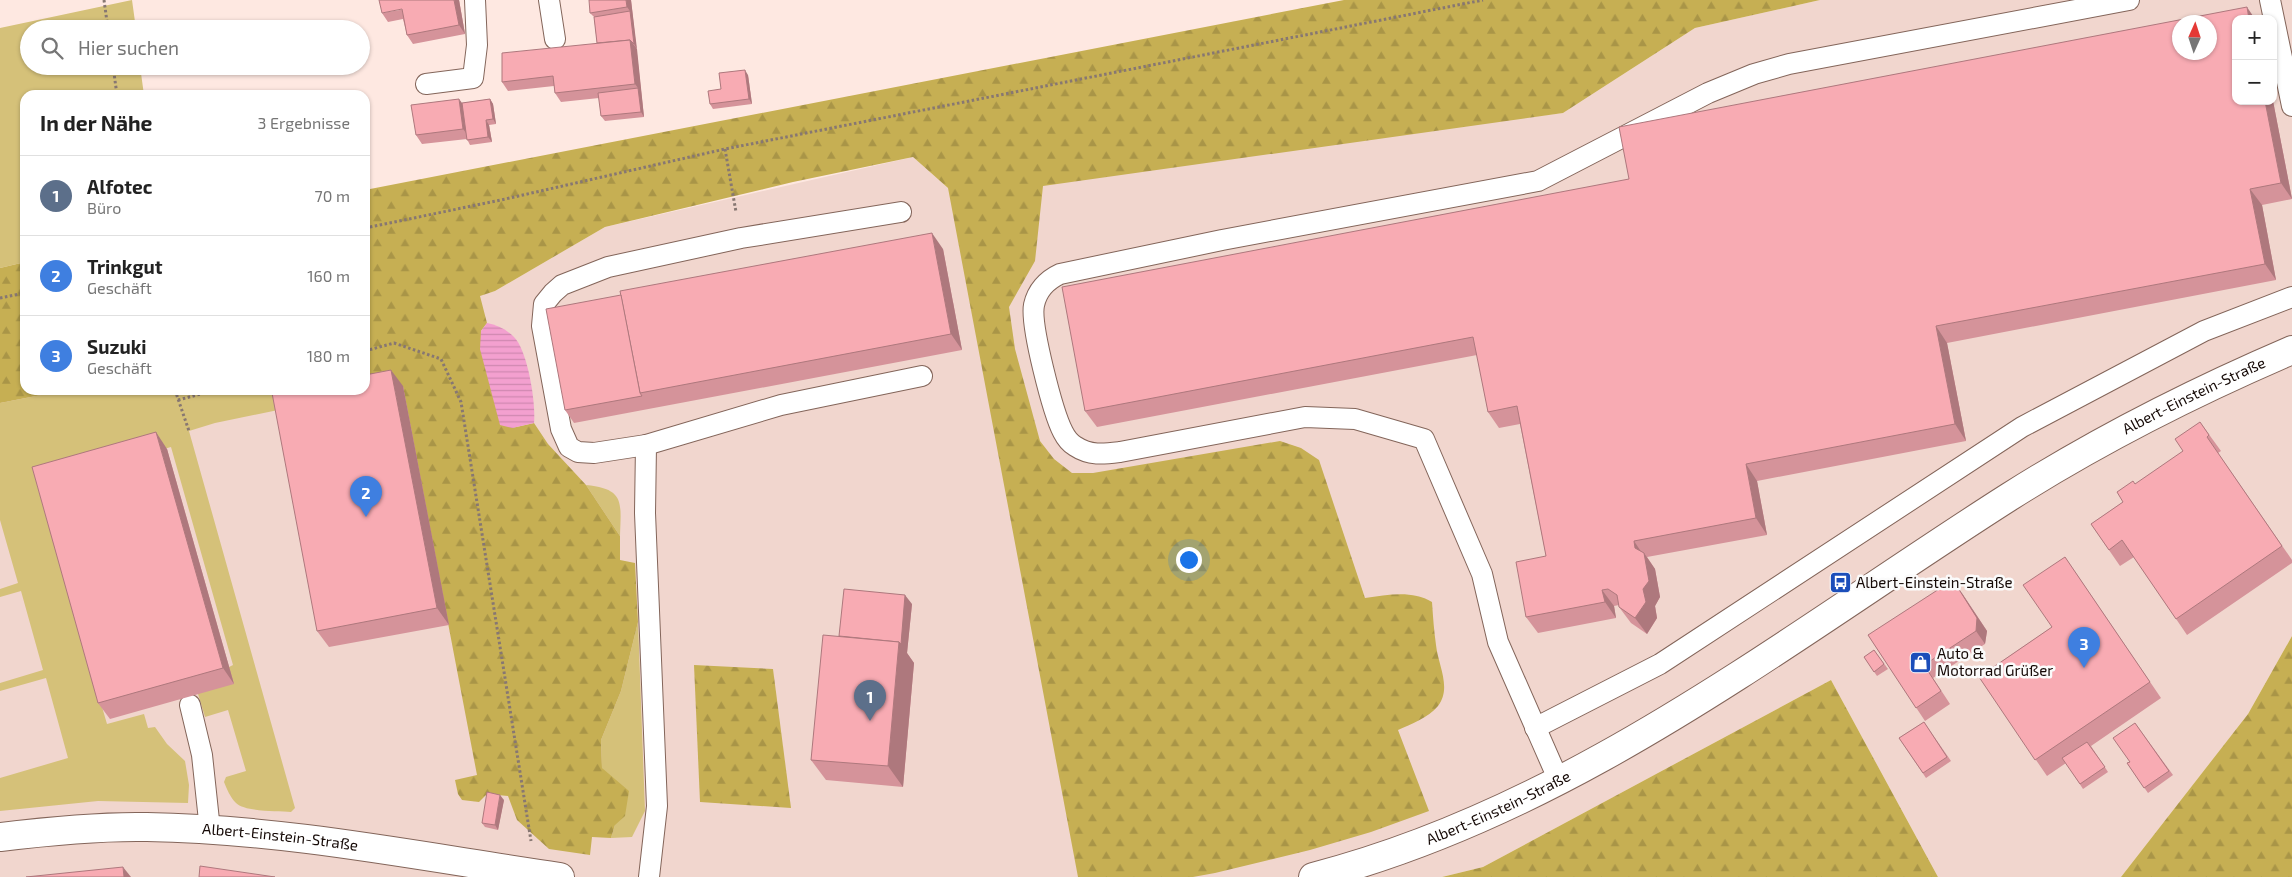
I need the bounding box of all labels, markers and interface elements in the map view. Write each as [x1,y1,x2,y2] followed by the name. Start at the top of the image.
[2172,15,2217,60] north arrow
[2232,15,2277,105] map controls
[2232,15,2277,60] button: +
[20,20,370,75] search box
[38,34,66,62] icon: search
[78,36,179,59] text: Hier suchen
[2232,60,2277,105] button: −
[40,110,152,135] text: In der Nähe
[258,113,350,132] text: 3 Ergebnisse
[87,175,152,198] text: Alfotec
[53,186,59,205] text: 1
[315,186,350,205] text: 70 m
[87,198,121,217] text: Büro
[87,255,163,278] text: Trinkgut
[51,266,61,285] text: 2
[307,266,350,285] text: 160 m
[87,278,152,297] text: Geschäft
[87,335,147,358] text: Suzuki
[51,346,61,365] text: 3
[307,346,350,365] text: 180 m
[2119,353,2268,437] street label: Albert-Einstein-Straße
[87,358,152,377] text: Geschäft
[350,476,382,517] pin: 2
[1176,547,1202,573] your location
[1828,571,1852,595] bus stop icon: Albert-Einstein-Straße
[1856,573,2013,591] place label: Albert-Einstein-Straße
[2068,627,2100,668] pin: 3
[1937,644,2053,679] place label: Auto & Motorrad Grüßer
[1909,651,1933,675] shop icon: Auto & Motorrad Grüßer
[854,680,886,721] pin: 1
[1423,766,1573,848] street label: Albert-Einstein-Straße
[202,819,359,854] street label: Albert-Einstein-Straße

